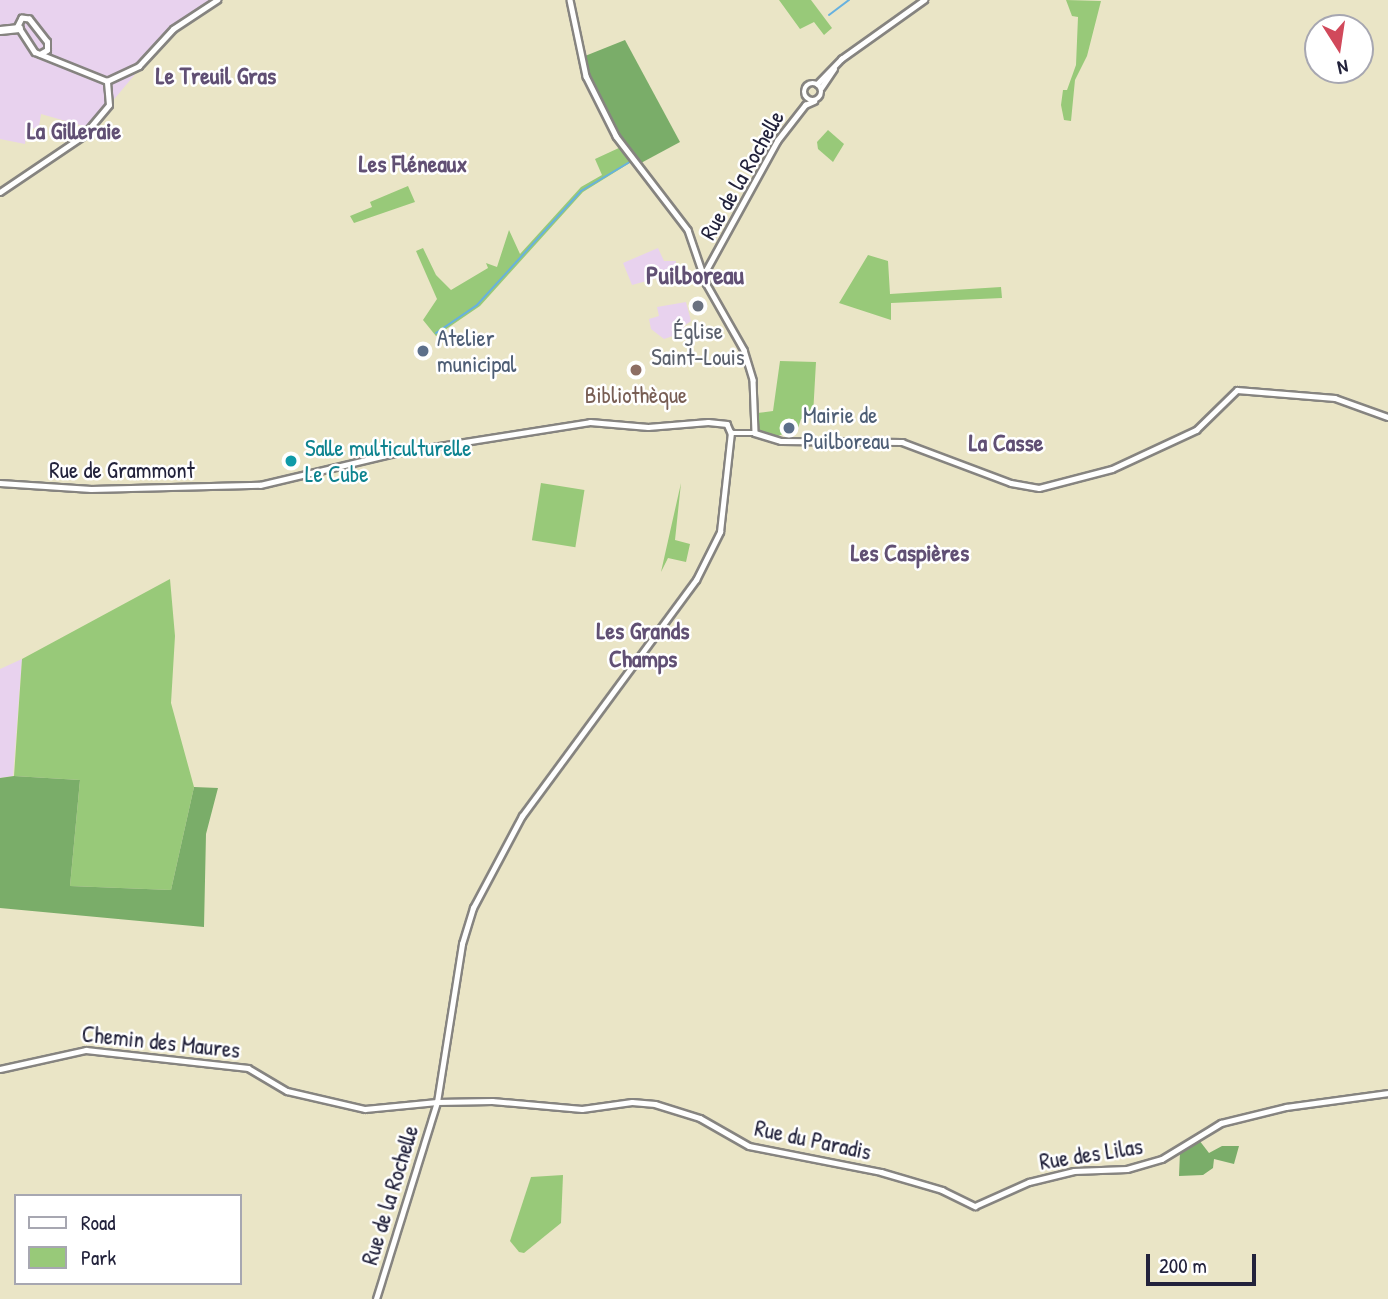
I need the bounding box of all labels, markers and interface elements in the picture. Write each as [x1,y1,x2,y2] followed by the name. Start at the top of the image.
[1304,14,1374,84] north arrow
[1335,54,1351,81] text: N
[156,62,276,90] district label: Le Treuil Gras
[694,106,790,244] street label: Rue de la Rochelle
[27,117,121,145] district label: La Gilleraie
[359,150,467,178] district label: Les Fléneaux
[646,259,744,291] district label: Puilboreau
[690,298,706,314] marker: Église Saint-Louis
[651,317,745,371] place label: Église Saint-Louis
[437,324,516,378] place label: Atelier municipal
[415,343,431,359] marker: Atelier municipal
[628,362,644,378] marker: Bibliothèque
[585,381,687,409] place label: Bibliothèque
[803,401,890,455] place label: Mairie de Puilboreau
[781,420,797,436] marker: Mairie de Puilboreau
[969,429,1043,457] district label: La Casse
[305,434,471,488] place label: Salle multiculturelle Le Cube
[283,453,299,469] marker: Salle multiculturelle Le Cube
[49,456,195,484] street label: Rue de Grammont
[851,539,969,567] district label: Les Caspières
[597,617,689,673] district label: Les Grands Champs
[81,1020,241,1064] street label: Chemin des Maures
[752,1114,874,1166] street label: Rue du Paradis
[356,1122,424,1268] street label: Rue de la Rochelle
[1037,1132,1145,1176] street label: Rue des Lilas
[14,1194,242,1285] legend
[81,1208,115,1237] text: Road
[1150,1240,1260,1284] scale bar
[81,1243,116,1272] text: Park
[1159,1251,1207,1280] text: 200 m

